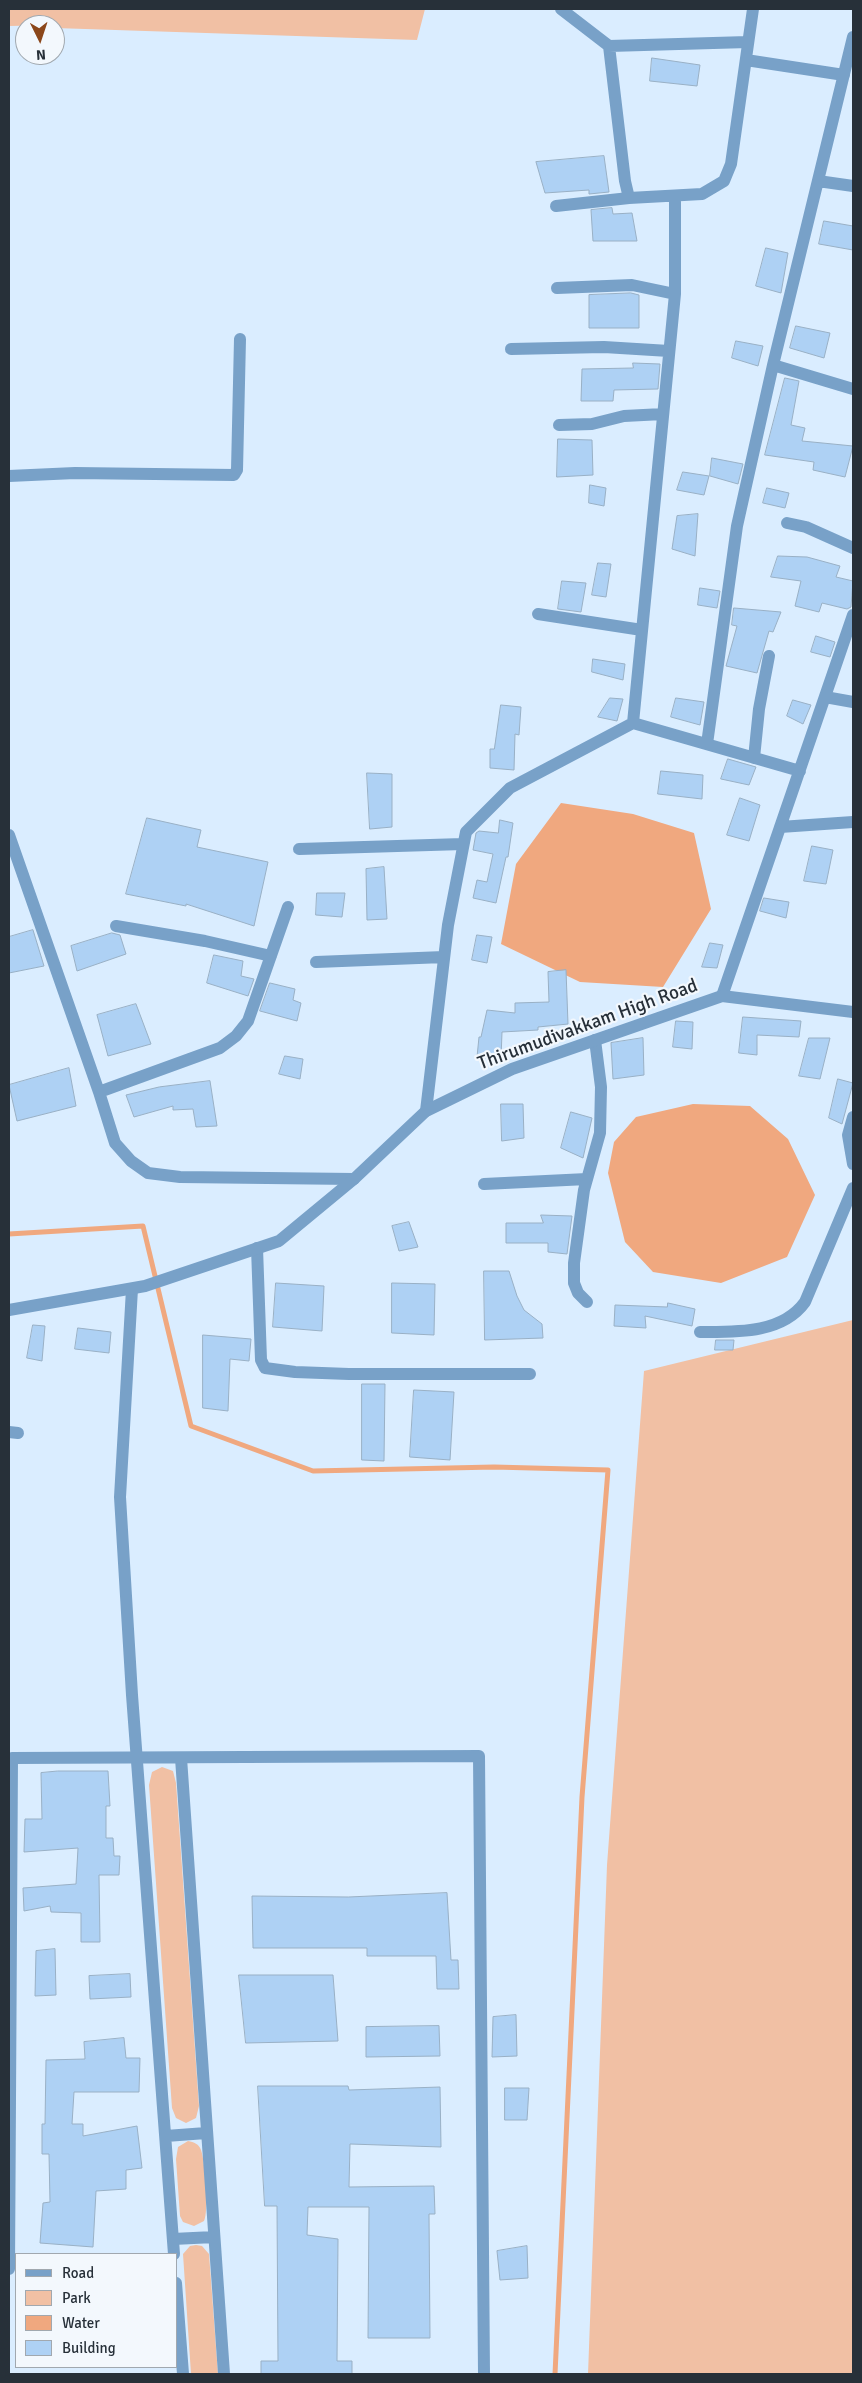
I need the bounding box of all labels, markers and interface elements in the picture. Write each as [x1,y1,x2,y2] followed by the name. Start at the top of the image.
[15,15,65,65] north arrow
[36,46,46,63] text: N
[475,975,701,1075] street label: Thirumudivakkam High Road
[15,2253,178,2368] legend
[62,2264,94,2282] text: Road
[62,2289,91,2307] text: Park
[62,2314,100,2332] text: Water
[62,2339,116,2357] text: Building

